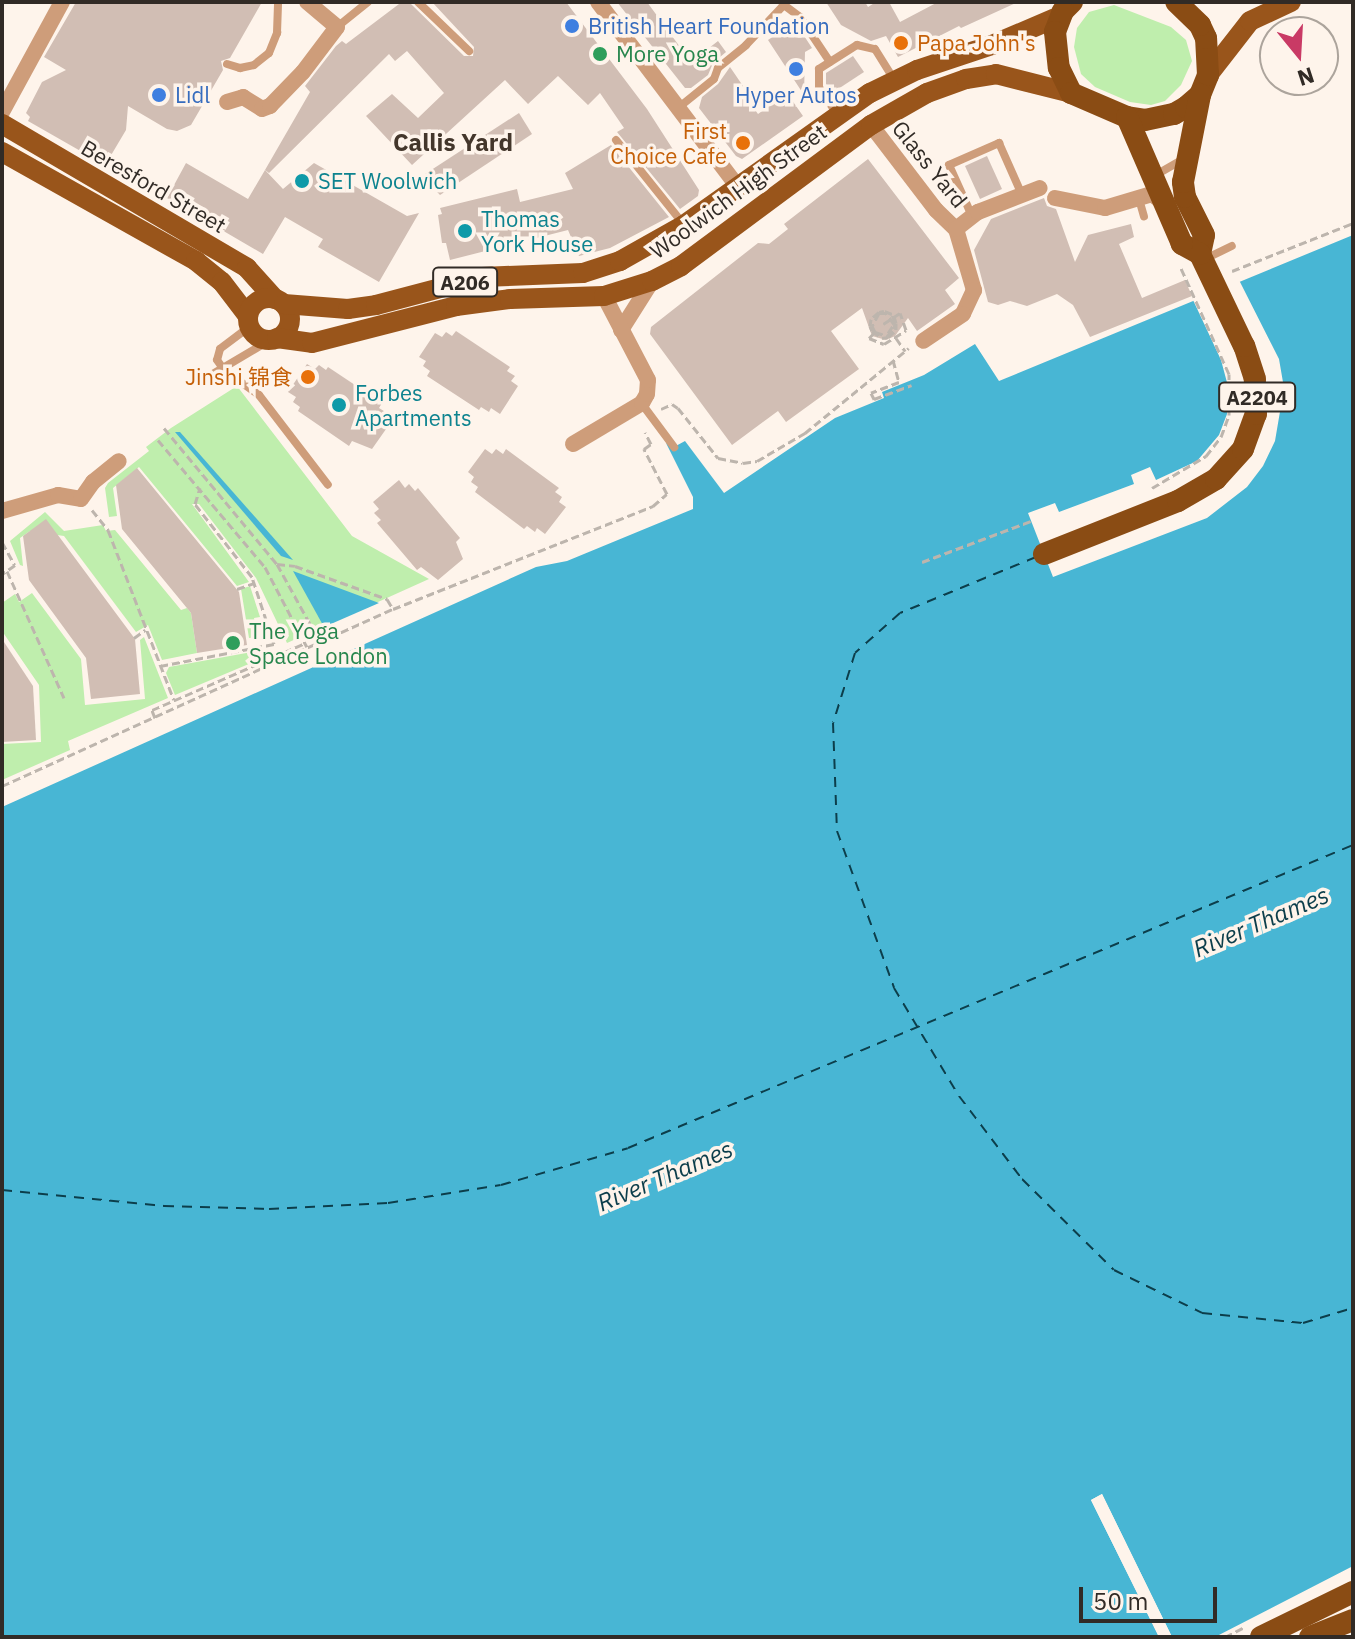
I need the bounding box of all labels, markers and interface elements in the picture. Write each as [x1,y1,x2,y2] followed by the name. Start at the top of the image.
[588,13,830,39] place label: British Heart Foundation
[1259,16,1339,96] north arrow
[563,17,581,35] marker: British Heart Foundation
[917,30,1036,56] place label: Papa John's
[892,34,910,52] marker: Papa John's
[616,41,719,67] place label: More Yoga
[591,45,609,63] marker: More Yoga
[787,60,805,78] marker: Hyper Autos
[1294,61,1318,94] text: N
[175,82,210,108] place label: Lidl
[735,82,857,108] place label: Hyper Autos
[150,86,168,104] marker: Lidl
[887,115,973,213] street label: Glass Yard
[610,117,727,168] place label: First Choice Cafe
[645,118,831,264] street label: Woolwich High Street
[393,129,513,157] district label: Callis Yard
[77,134,231,238] street label: Beresford Street
[734,134,752,152] marker: First Choice Cafe
[318,168,457,194] place label: SET Woolwich
[293,172,311,190] marker: SET Woolwich
[481,205,593,256] place label: Thomas York House
[456,222,474,240] marker: Thomas York House
[431,266,499,298] road number: A206
[185,364,292,390] place label: Jinshi 锦食
[299,368,317,386] marker: Jinshi 锦食
[355,379,472,430] place label: Forbes Apartments
[1217,381,1297,413] road number: A2204
[330,396,348,414] marker: Forbes Apartments
[249,617,388,668] place label: The Yoga Space London
[224,634,242,652] marker: The Yoga Space London
[1189,881,1333,963] water label: River Thames
[593,1135,737,1217] water label: River Thames
[1083,1571,1221,1621] scale bar
[1093,1585,1148,1617] text: 50 m

